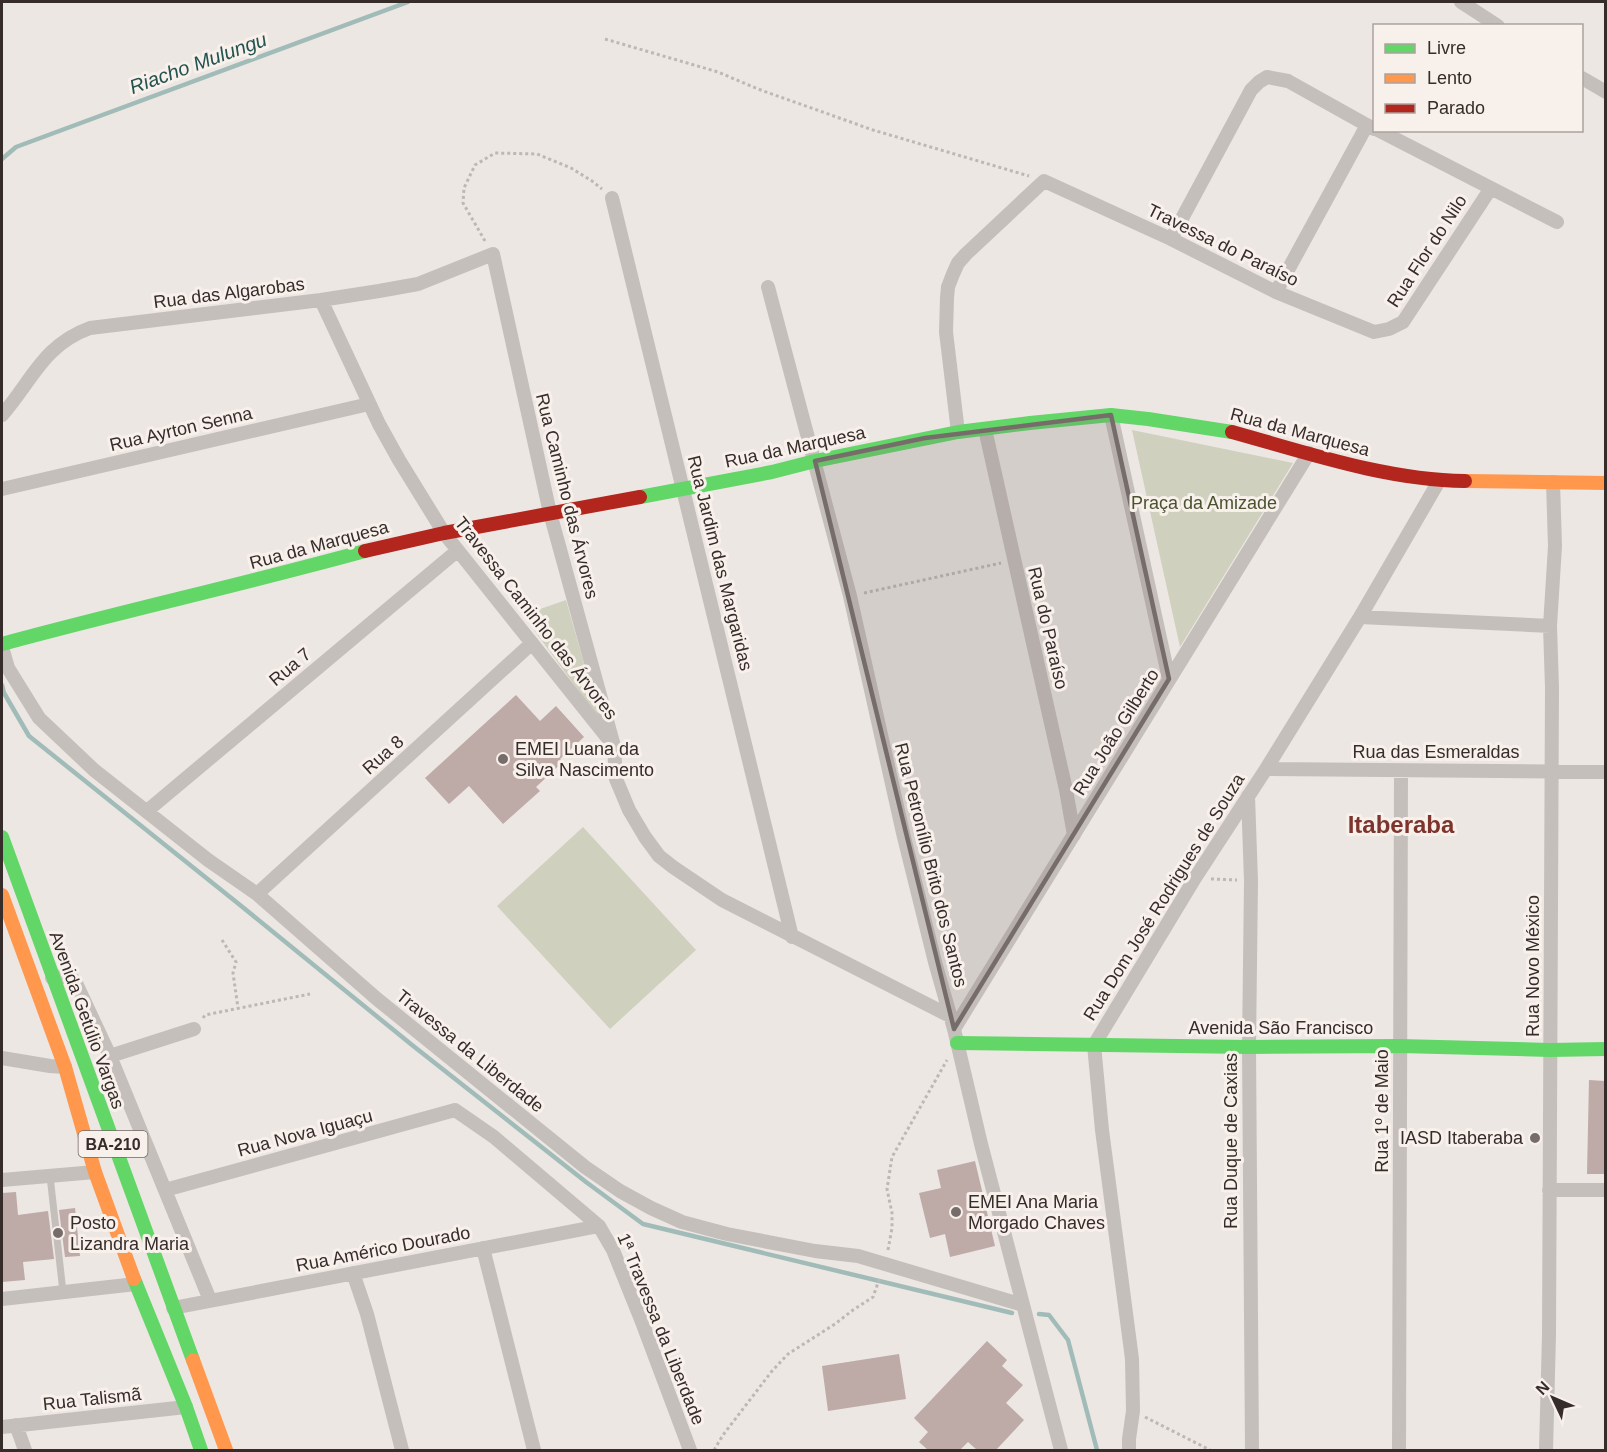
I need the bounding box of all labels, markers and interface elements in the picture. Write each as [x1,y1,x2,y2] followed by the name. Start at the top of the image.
[1373,24,1583,132] legend
[126,28,270,98] water label: Riacho Mulungu
[1427,38,1466,58] text: Livre
[1427,68,1472,88] text: Lento
[1427,98,1485,118] text: Parado
[1383,191,1471,311] street label: Rua Flor do Nilo
[1144,200,1302,290] street label: Travessa do Paraíso
[152,274,306,312] street label: Rua das Algarobas
[532,391,602,601] street label: Rua Caminho das Árvores
[108,403,255,455] street label: Rua Ayrton Senna
[1228,404,1373,460] street label: Rua da Marquesa
[723,422,868,472] street label: Rua da Marquesa
[684,453,756,673] street label: Rua Jardim das Margaridas
[1131,493,1277,513] park label: Praça da Amizade
[451,513,621,723] street label: Travessa Caminho das Árvores
[247,517,392,573] street label: Rua da Marquesa
[1024,565,1072,691] street label: Rua do Paraíso
[265,644,315,690] street label: Rua 7
[1069,665,1163,799] street label: Rua João Gilberto
[358,731,408,779] street label: Rua 8
[515,739,654,780] place label: EMEI Luana da Silva Nascimento
[891,741,971,989] street label: Rua Petronílio Brito dos Santos
[1352,742,1520,762] street label: Rua das Esmeraldas
[496,752,510,766] marker: EMEI Luana da Silva Nascimento
[1079,769,1249,1024] street label: Rua Dom José Rodrigues de Souza
[1348,811,1455,838] district label: Itaberaba
[1523,895,1543,1037] street label: Rua Novo México
[46,929,128,1111] street label: Avenida Getúlio Vargas
[392,986,548,1116] street label: Travessa da Liberdade
[1189,1018,1373,1038] street label: Avenida São Francisco
[1372,1049,1392,1173] street label: Rua 1º de Maio
[1221,1053,1241,1229] street label: Rua Duque de Caxias
[235,1105,375,1161] street label: Rua Nova Iguaçu
[1400,1128,1524,1148] place label: IASD Itaberaba
[78,1131,148,1157] road number: BA-210
[1528,1131,1542,1145] marker: IASD Itaberaba
[968,1192,1105,1233] place label: EMEI Ana Maria Morgado Chaves
[949,1205,963,1219] marker: EMEI Ana Maria Morgado Chaves
[70,1213,190,1254] place label: Posto Lizandra Maria
[294,1222,472,1276] street label: Rua Américo Dourado
[51,1226,65,1240] marker: Posto Lizandra Maria
[613,1230,709,1428] street label: 1ª Travessa da Liberdade
[1523,1368,1583,1428] north arrow
[1532,1378,1553,1398] text: N
[42,1384,143,1414] street label: Rua Talismã

